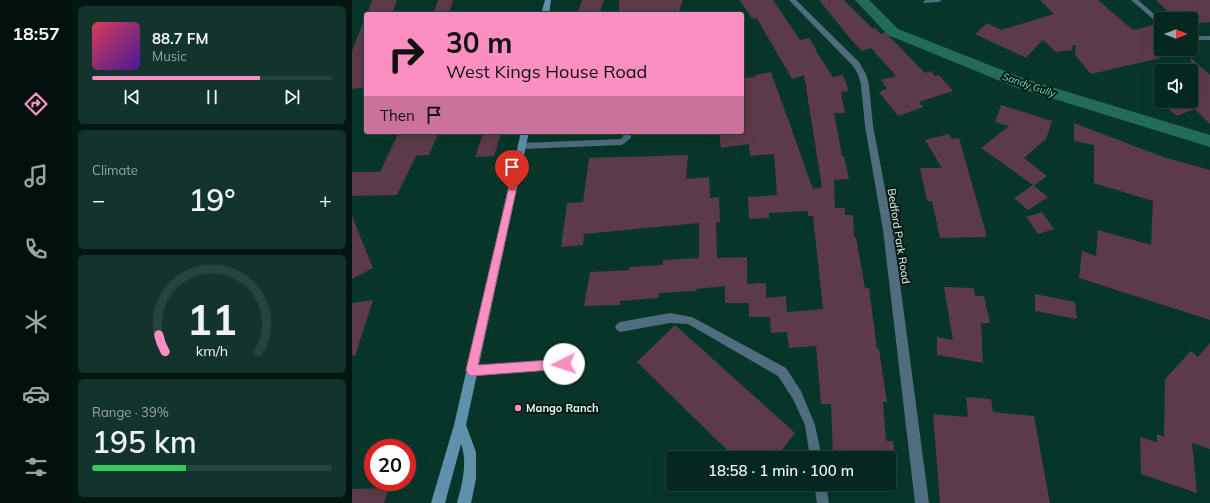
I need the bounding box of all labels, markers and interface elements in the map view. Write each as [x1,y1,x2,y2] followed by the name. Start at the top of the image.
[1154,12,1198,56] north arrow
[1154,12,1198,108] map controls
[12,22,60,45] text: 18:57
[446,25,512,60] text: 30 m
[380,28,432,80] icon: right
[152,29,208,48] text: 88.7 FM
[152,48,187,64] text: Music
[446,60,647,83] text: West Kings House Road
[1154,64,1198,108] button: sound
[1001,70,1058,100] water label: Sandy Gully
[121,86,143,108] icon: previous
[201,86,223,108] icon: pause
[281,86,303,108] icon: next
[22,90,50,118] icon: directions
[423,104,445,126] icon: arrive
[380,106,415,125] text: Then
[495,150,529,191] pin
[501,156,523,178] icon: arrive
[22,162,50,190] icon: music
[92,162,138,178] text: Climate
[188,181,236,219] text: 19°
[92,186,105,214] text: −
[319,186,332,214] text: +
[885,187,913,285] street label: Bedford Park Road
[22,235,50,263] icon: phone
[187,292,237,344] text: 11
[22,308,50,336] icon: climate
[196,341,228,359] text: km/h
[543,343,585,385] position arrow
[22,380,50,408] icon: car
[526,401,599,415] place label: Mango Ranch
[513,403,523,413] marker: Mango Ranch
[92,404,169,420] text: Range · 39%
[92,423,197,461] text: 195 km
[364,439,416,491] speed limit sign: 20
[22,453,50,481] icon: filters
[708,461,854,480] text: 18:58 · 1 min · 100 m

